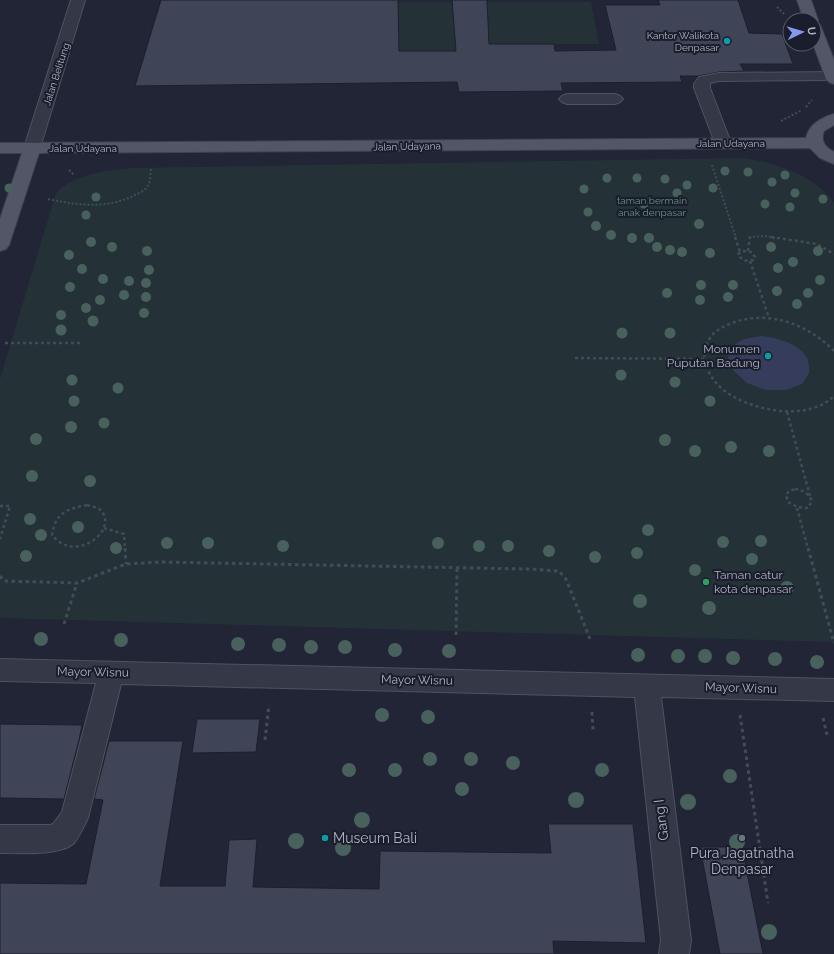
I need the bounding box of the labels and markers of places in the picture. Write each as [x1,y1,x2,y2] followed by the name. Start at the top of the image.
[647,30,719,53] place label: Kantor Walikota Denpasar
[722,36,732,46] marker: Kantor Walikota Denpasar
[667,342,760,370] place label: Monumen Puputan Badung
[763,351,773,361] marker: Monumen Puputan Badung
[714,568,793,596] place label: Taman catur kota denpasar
[701,577,711,587] marker: Taman catur kota denpasar
[333,830,417,846] place label: Museum Bali
[320,833,330,843] marker: Museum Bali
[737,833,747,843] marker: Pura Jagatnatha Denpasar
[690,845,794,877] place label: Pura Jagatnatha Denpasar

